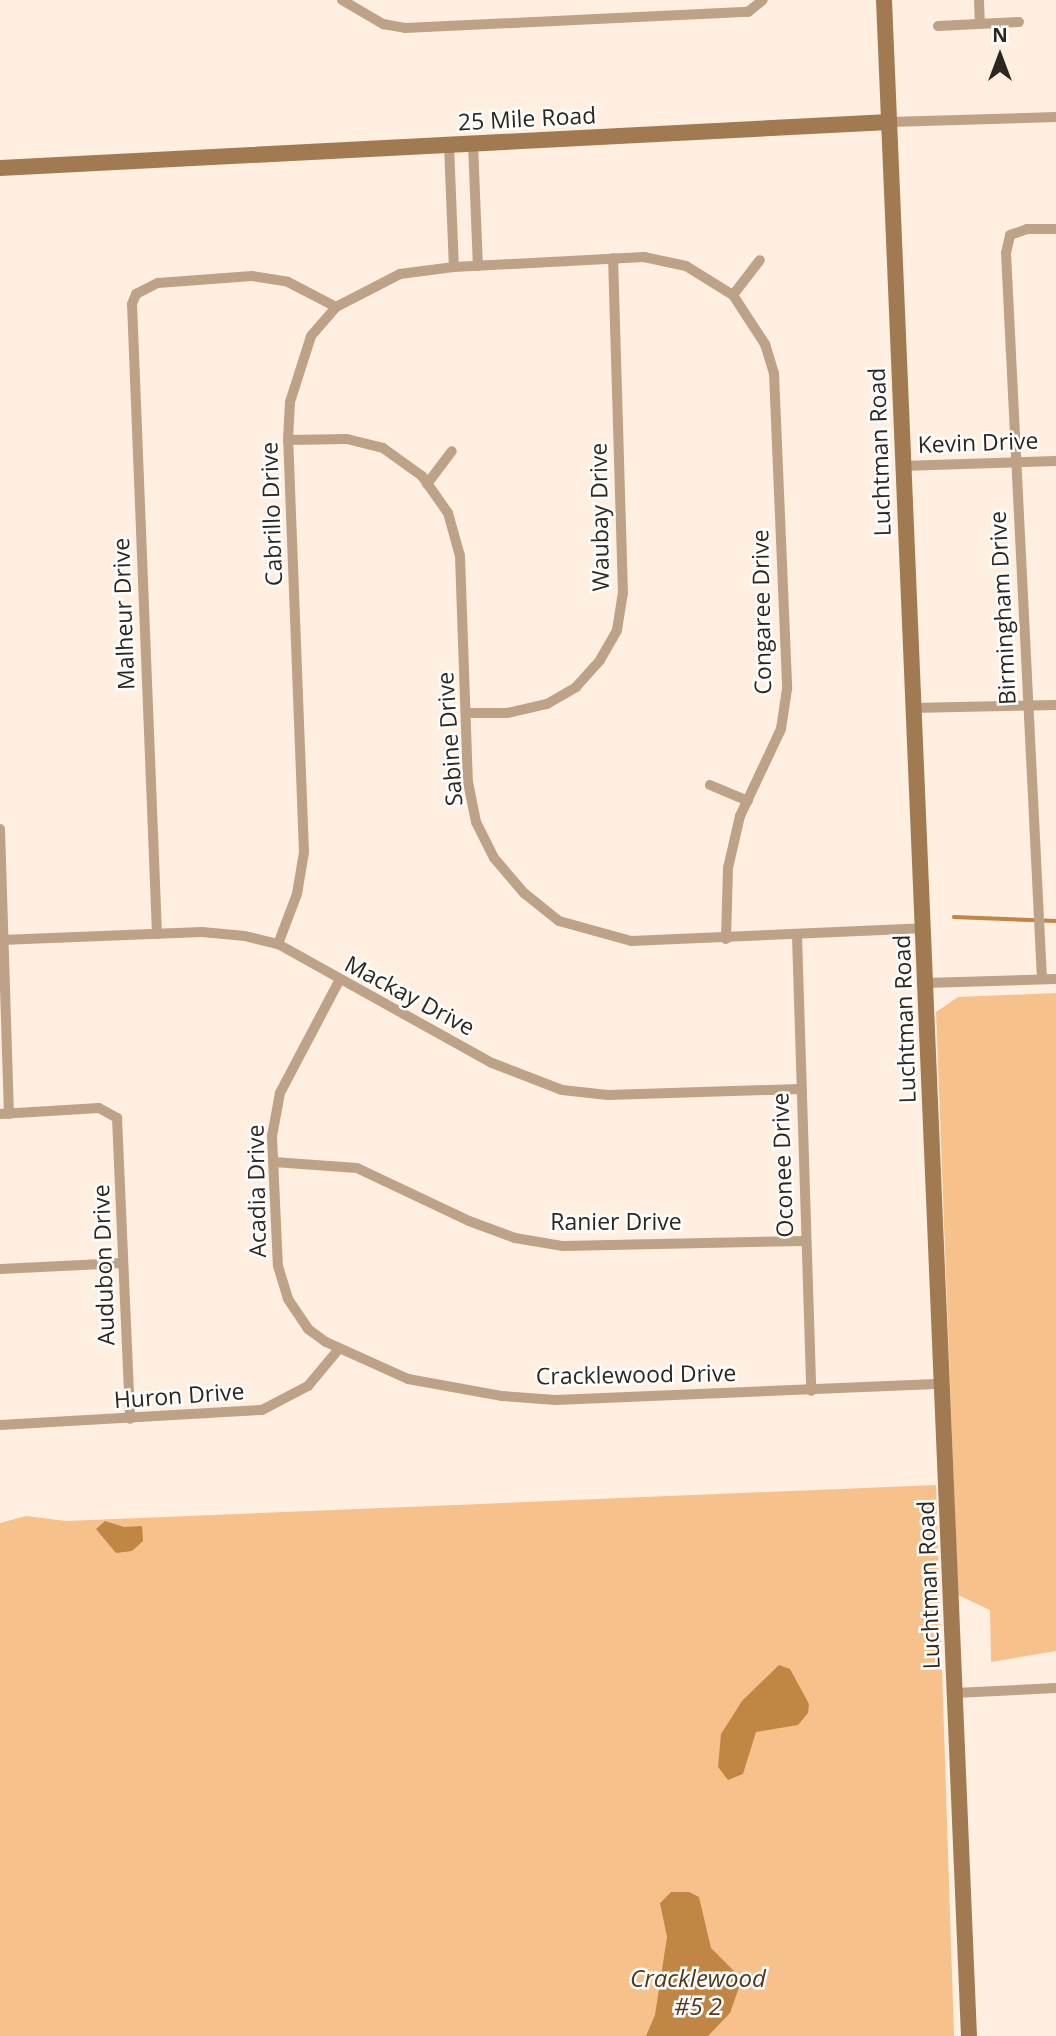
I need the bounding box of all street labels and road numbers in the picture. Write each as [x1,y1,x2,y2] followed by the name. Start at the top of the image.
[457,101,597,135] street label: 25 Mile Road
[862,367,896,537] street label: Luchtman Road
[917,426,1039,458] street label: Kevin Drive
[255,441,287,587] street label: Cabrillo Drive
[584,442,614,592] street label: Waubay Drive
[983,510,1021,706] street label: Birmingham Drive
[746,529,776,695] street label: Congaree Drive
[107,538,139,690] street label: Malheur Drive
[431,671,467,807] street label: Sabine Drive
[887,934,921,1104] street label: Luchtman Road
[340,949,480,1041] street label: Mackay Drive
[766,1092,798,1238] street label: Oconee Drive
[241,1124,271,1258] street label: Acadia Drive
[86,1184,120,1346] street label: Audubon Drive
[550,1207,682,1235] street label: Ranier Drive
[536,1358,736,1390] street label: Cracklewood Drive
[113,1377,245,1413] street label: Huron Drive
[911,1500,945,1670] street label: Luchtman Road

